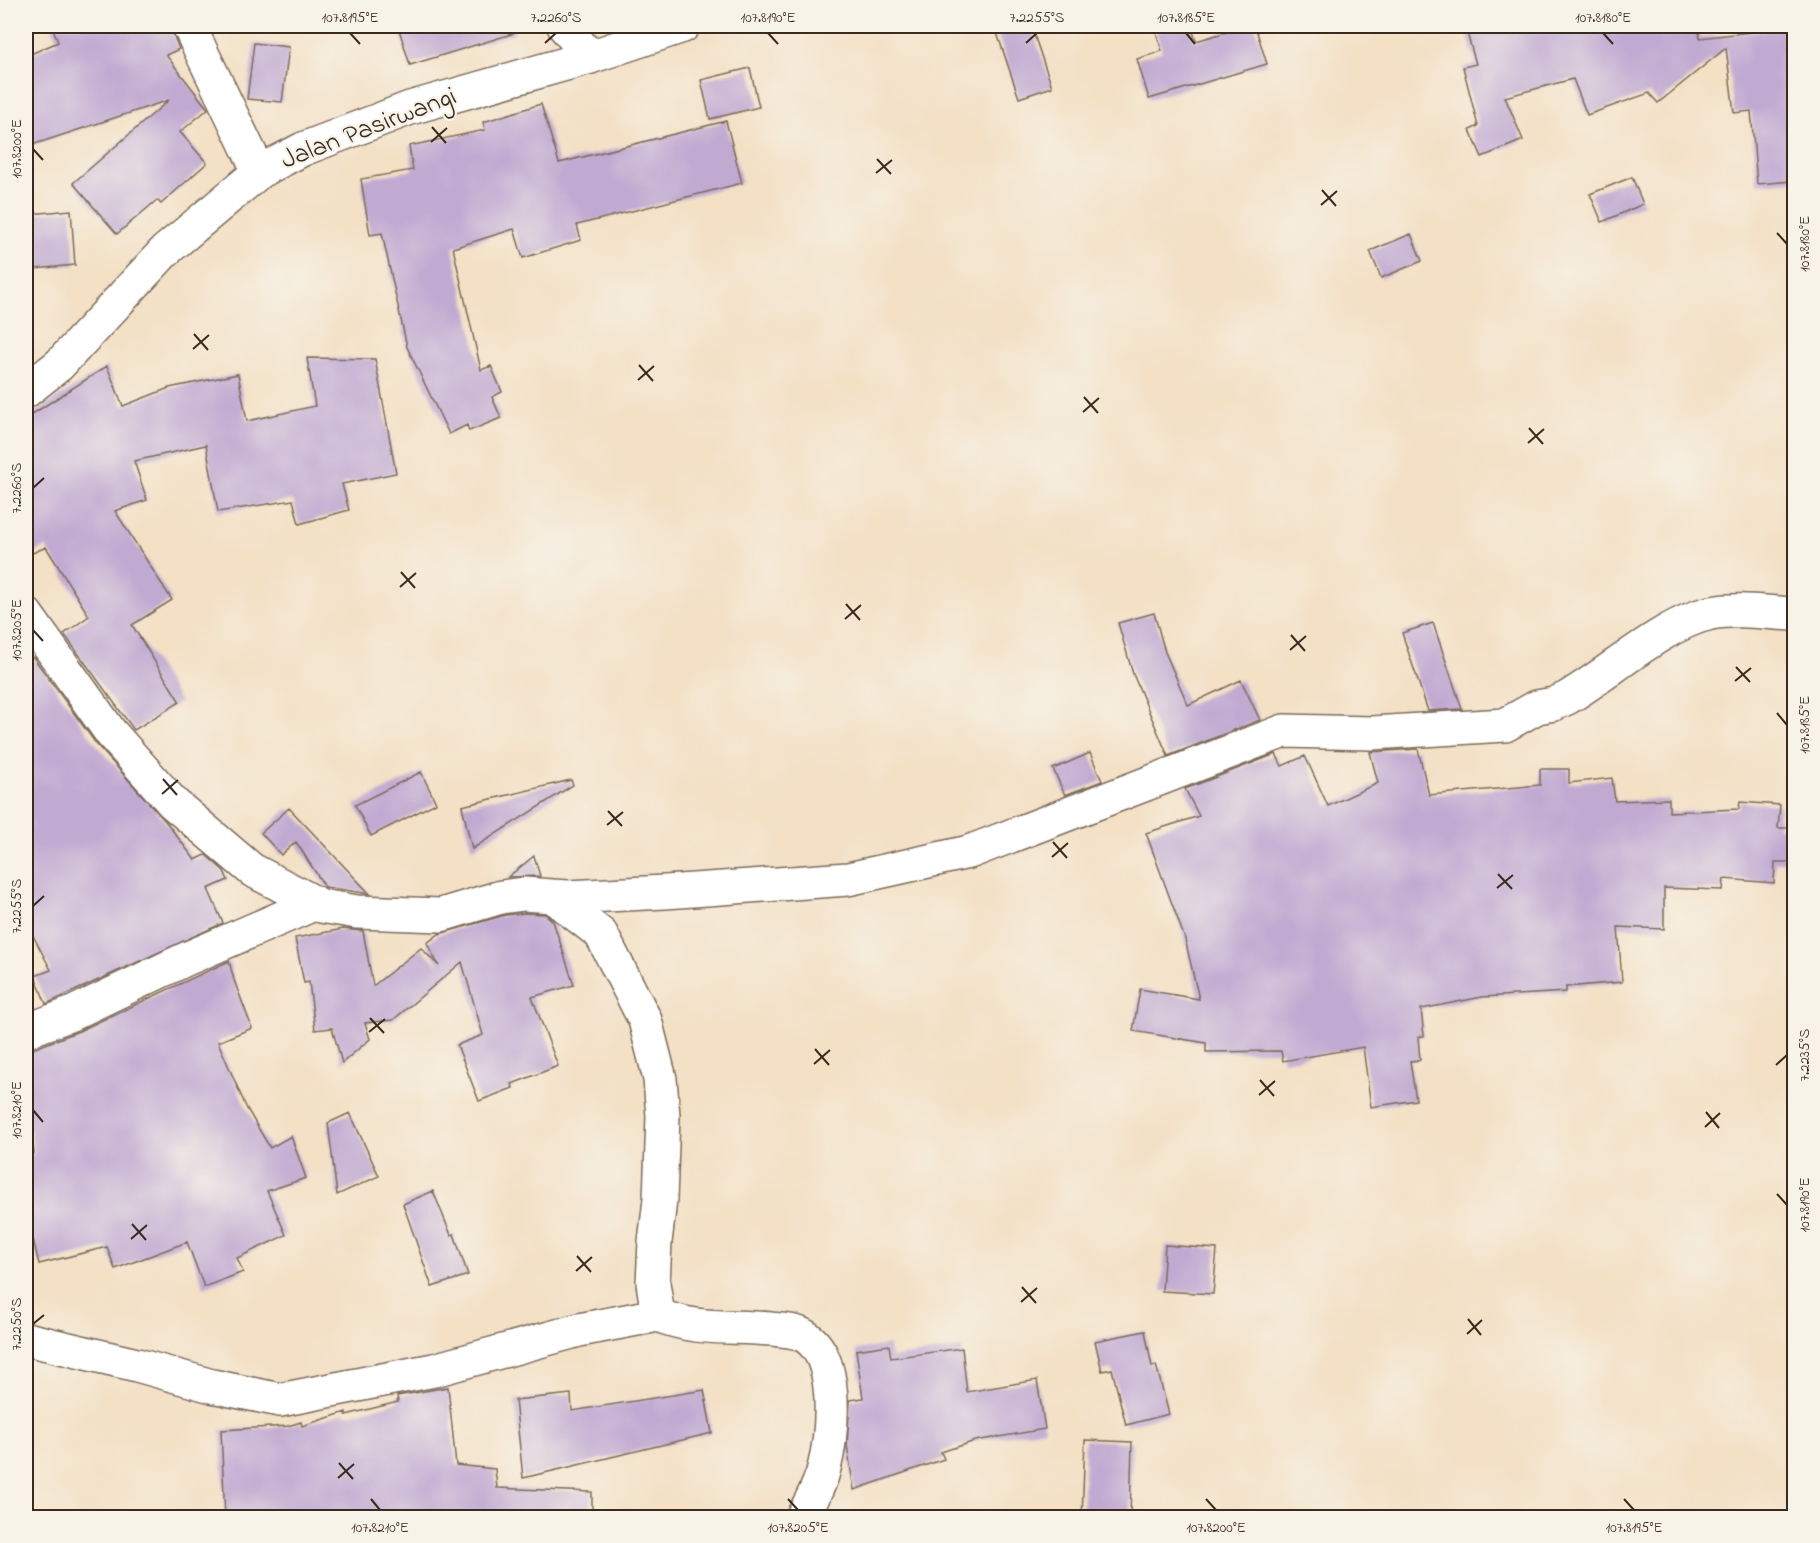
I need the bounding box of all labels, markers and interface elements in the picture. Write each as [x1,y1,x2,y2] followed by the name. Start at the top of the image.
[321,7,379,29] text: 107.8195°E
[531,7,582,29] text: 7.2260°S
[741,7,796,29] text: 107.8190°E
[1010,7,1065,29] text: 7.2255°S
[1157,7,1215,29] text: 107.8185°E
[1575,7,1631,29] text: 107.8180°E
[276,78,462,180] street label: Jalan Pasirwangi
[6,119,28,179] text: 107.8200°E
[1794,216,1816,272] text: 107.8180°E
[6,462,28,513] text: 7.2260°S
[6,599,28,661] text: 107.8205°E
[1794,696,1816,754] text: 107.8185°E
[6,878,28,933] text: 7.2255°S
[1794,1028,1816,1081] text: 7.2235°S
[6,1081,28,1139] text: 107.8210°E
[1794,1178,1816,1233] text: 107.8190°E
[6,1297,28,1350] text: 7.2250°S
[351,1517,409,1539] text: 107.8210°E
[767,1517,829,1539] text: 107.8205°E
[1186,1517,1246,1539] text: 107.8200°E
[1605,1517,1663,1539] text: 107.8195°E

